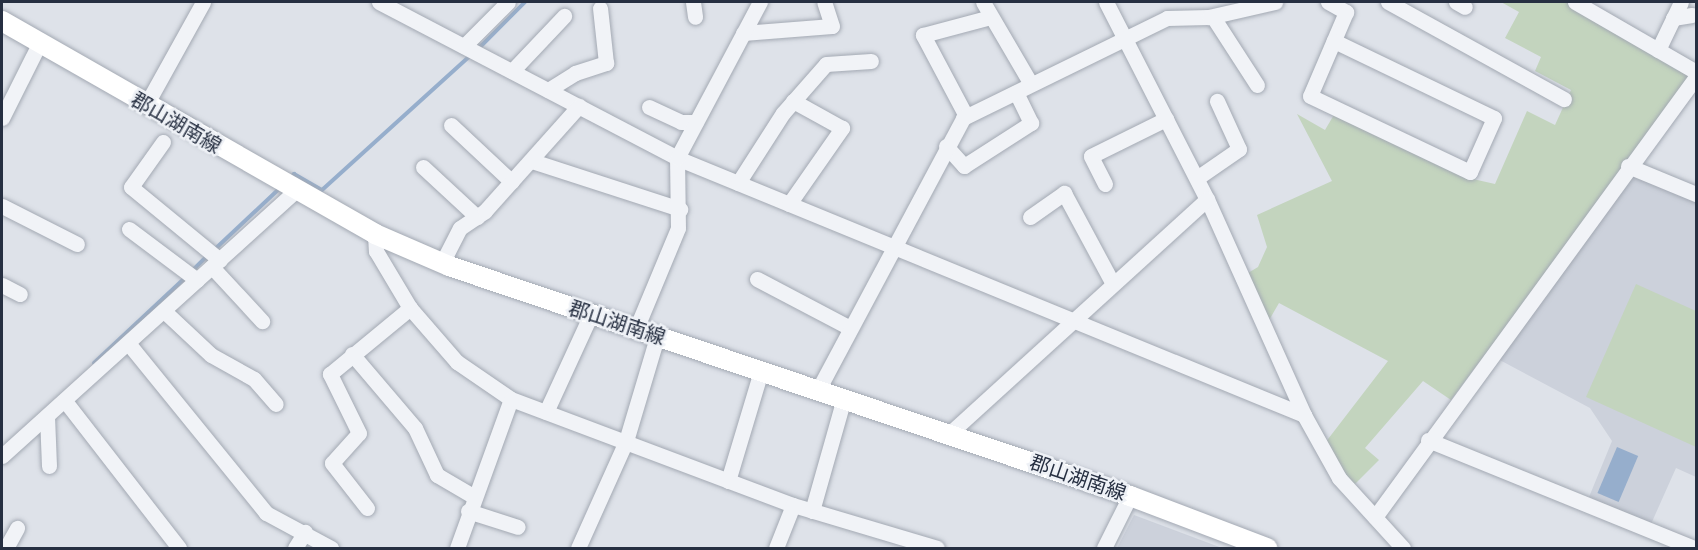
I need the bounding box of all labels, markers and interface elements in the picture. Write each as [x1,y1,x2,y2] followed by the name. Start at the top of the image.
[127,88,225,158] street label: 郡山湖南線
[566,296,668,350] street label: 郡山湖南線
[1027,450,1129,506] street label: 郡山湖南線

